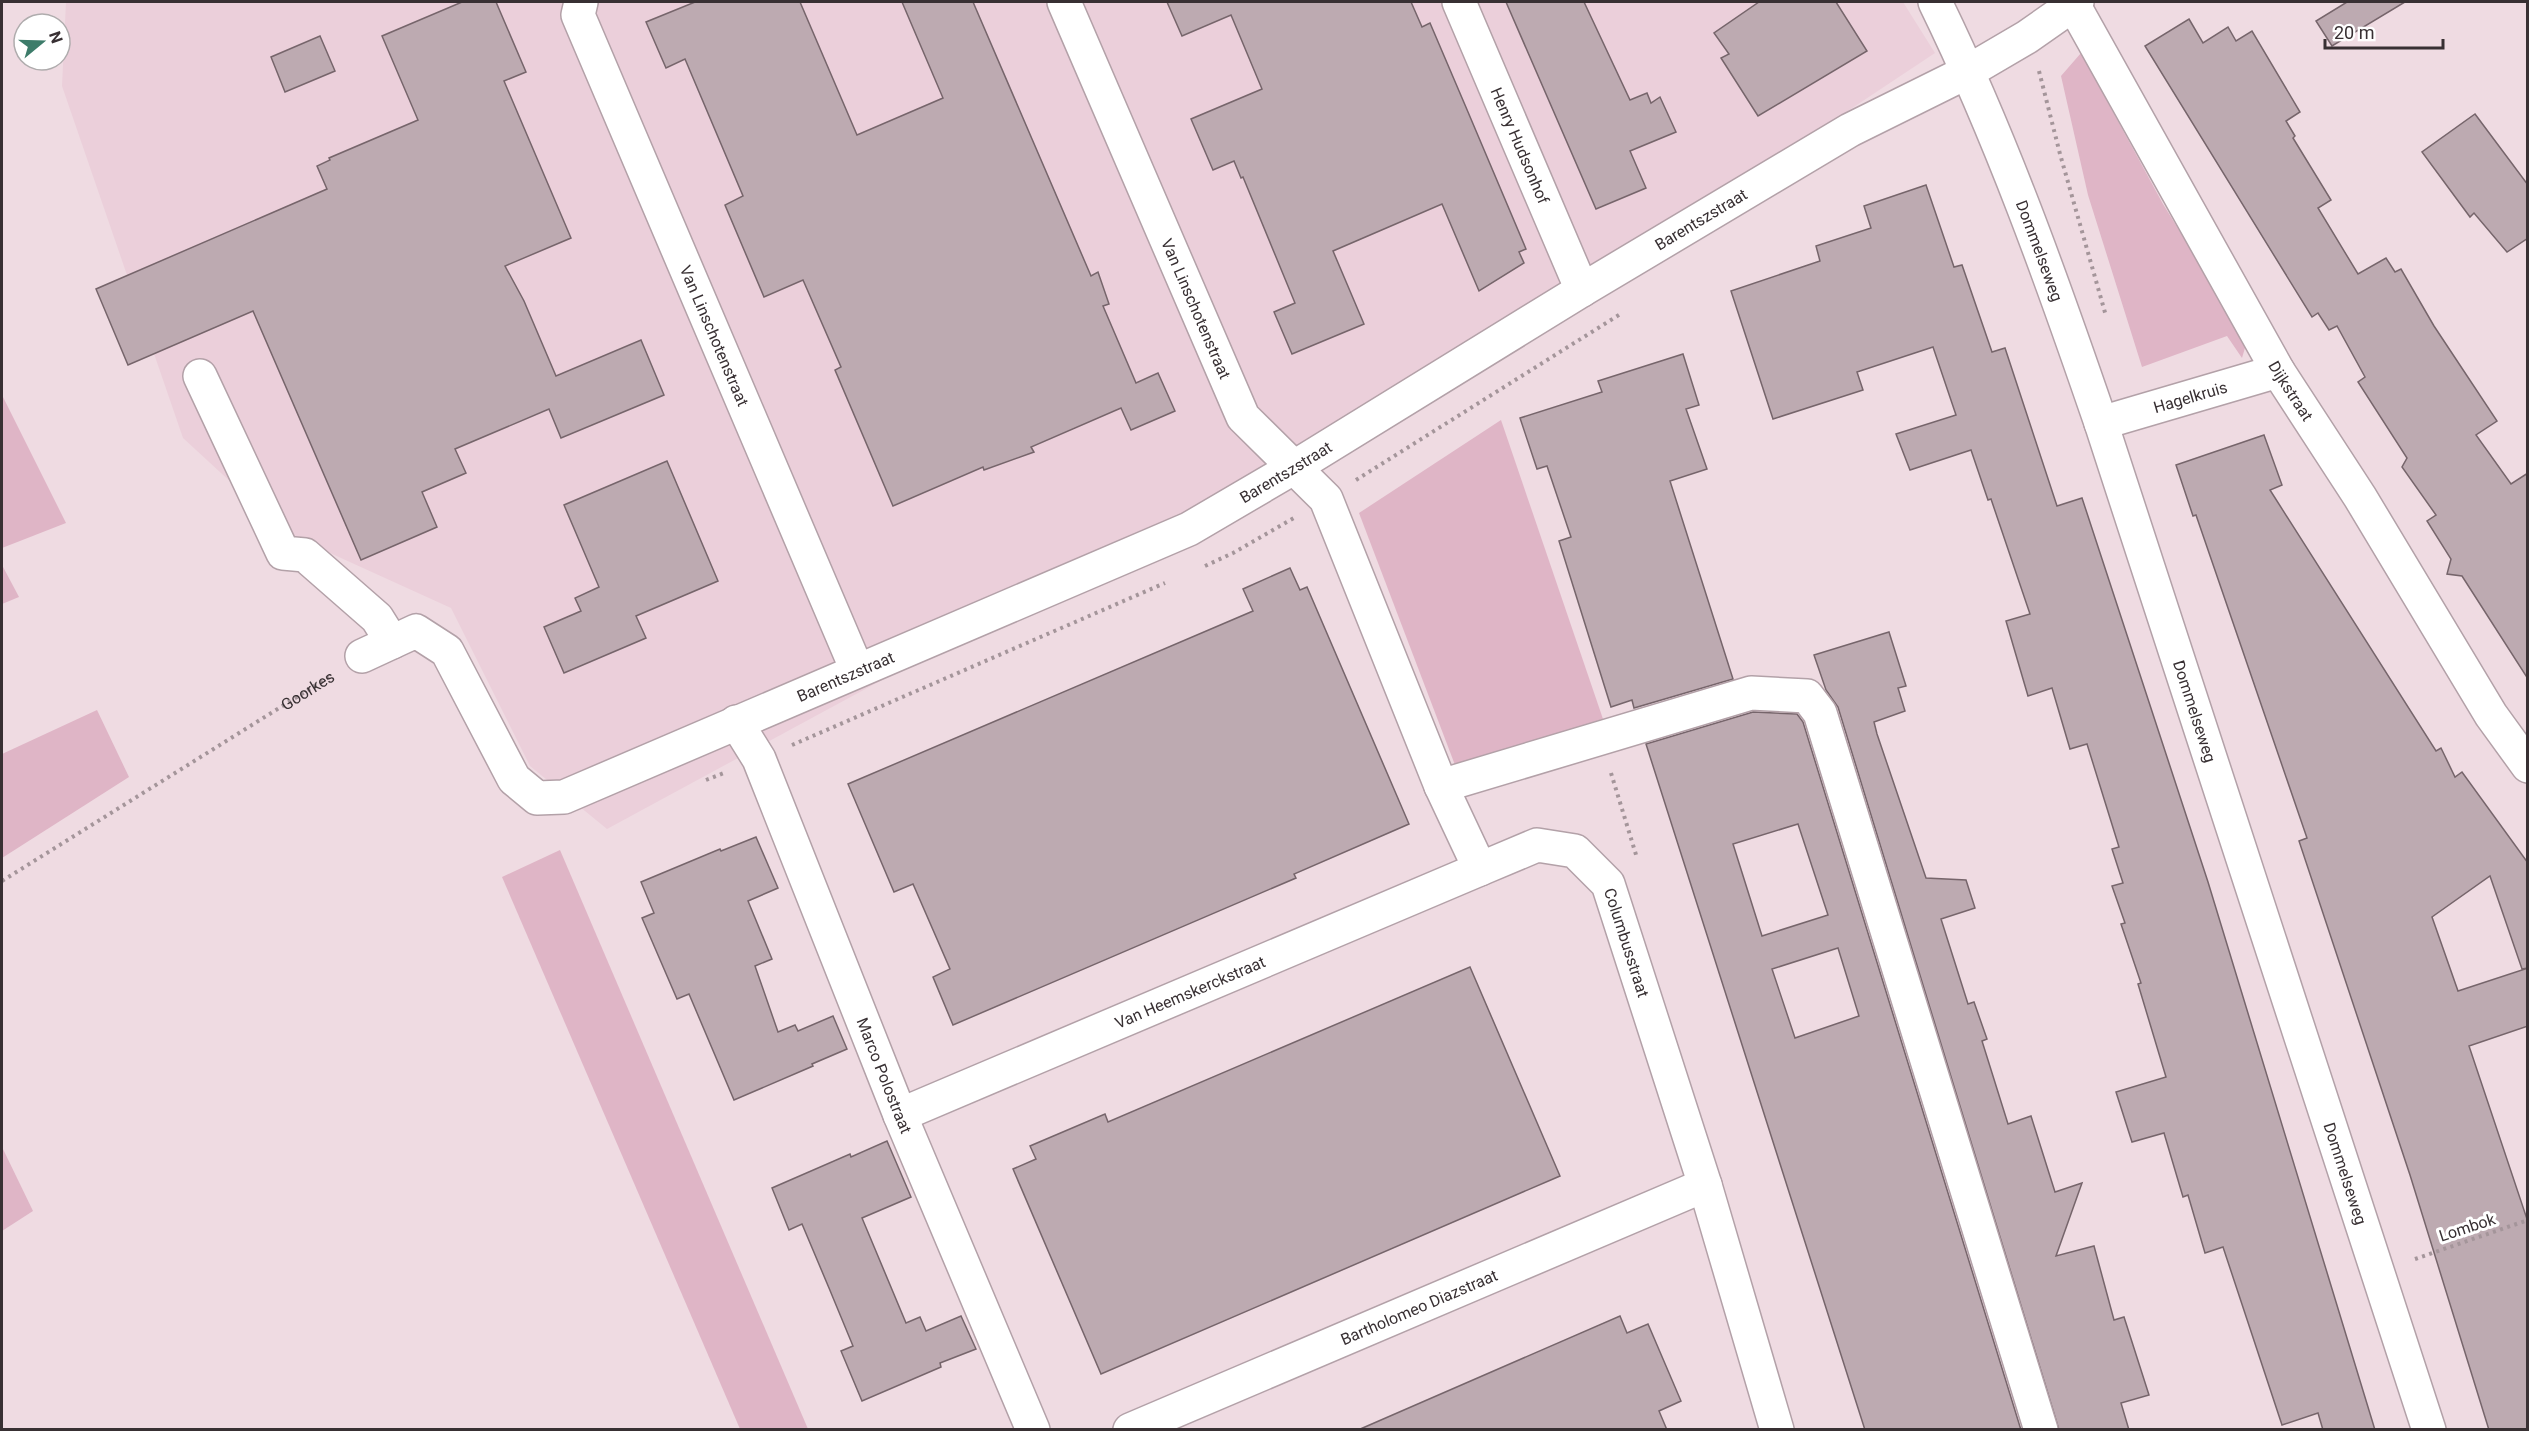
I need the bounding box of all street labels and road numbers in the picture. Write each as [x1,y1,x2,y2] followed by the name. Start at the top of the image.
[1487,85,1553,207] street label: Henry Hudsonhof
[1651,185,1750,254] street label: Barentszstraat
[2012,198,2067,304] street label: Dommelseweg
[1157,236,1234,382] street label: Van Linschotenstraat
[676,263,753,409] street label: Van Linschotenstraat
[2264,358,2317,425] street label: Dijkstraat
[2151,377,2230,417] street label: Hagelkruis
[1236,437,1335,507] street label: Barentszstraat
[794,648,897,706] street label: Barentszstraat
[2169,658,2220,765] street label: Dommelseweg
[277,667,338,715] street label: Goorkes
[1600,886,1653,1000] street label: Columbusstraat
[1112,952,1268,1033] street label: Van Heemskerckstraat
[852,1015,916,1136] street label: Marco Polostraat
[2319,1120,2370,1227] street label: Dommelseweg
[2437,1209,2499,1245] street label: Lombok
[1338,1266,1500,1349] street label: Bartholomeo Diazstraat

